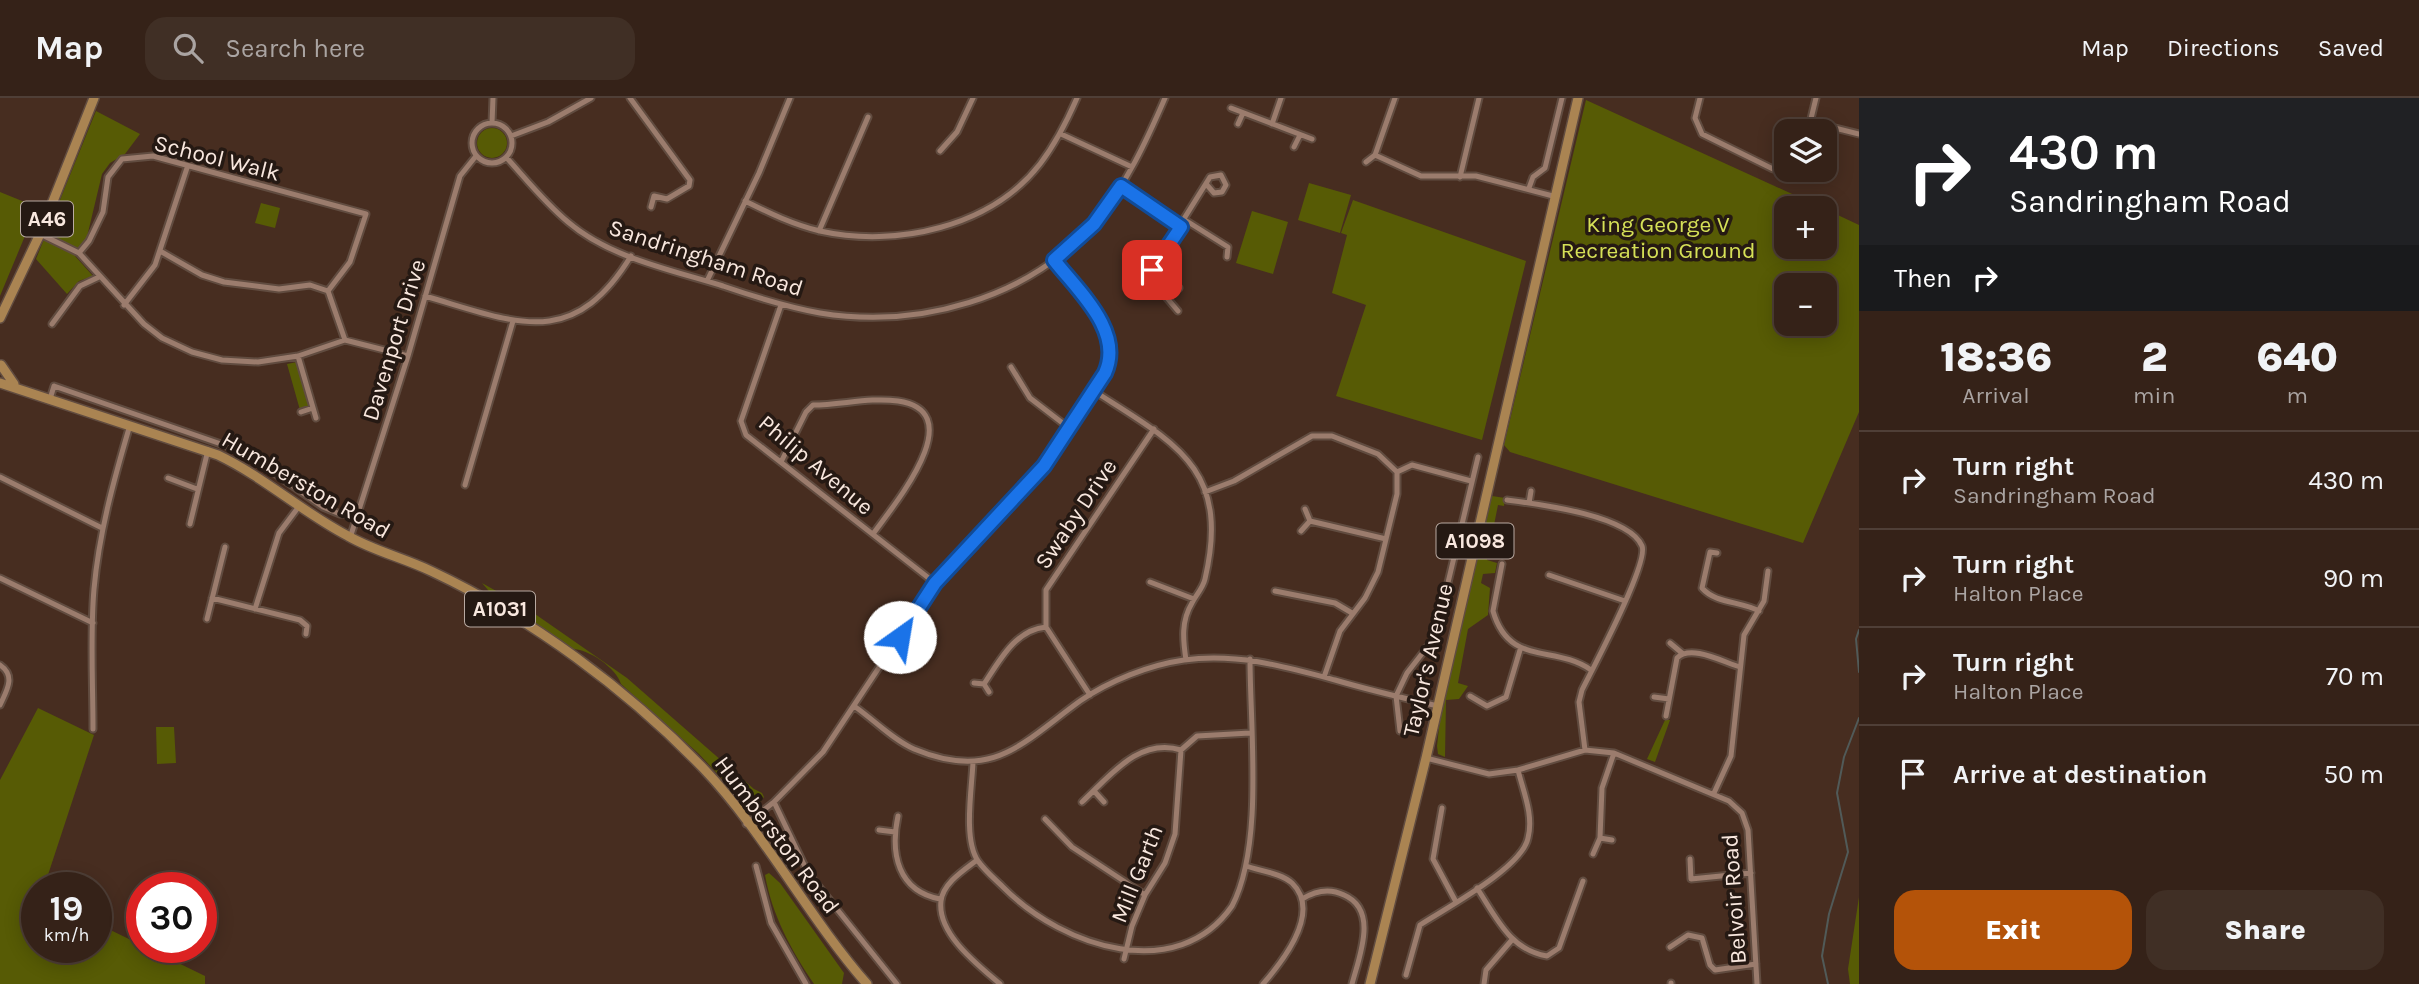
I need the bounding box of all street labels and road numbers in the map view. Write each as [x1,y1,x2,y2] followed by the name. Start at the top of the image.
[151,129,283,187] street label: School Walk
[21,202,73,236] road number: A46
[605,214,807,302] street label: Sandringham Road
[357,256,431,424] street label: Davenport Drive
[753,409,879,521] street label: Philip Avenue
[217,426,395,544] street label: Humberston Road
[1029,454,1123,574] street label: Swaby Drive
[1436,524,1514,558] road number: A1098
[1397,581,1459,739] street label: Taylor's Avenue
[465,592,535,626] road number: A1031
[709,751,845,919] street label: Humberston Road
[1105,821,1169,927] street label: Mill Garth
[1716,833,1752,965] street label: Belvoir Road

